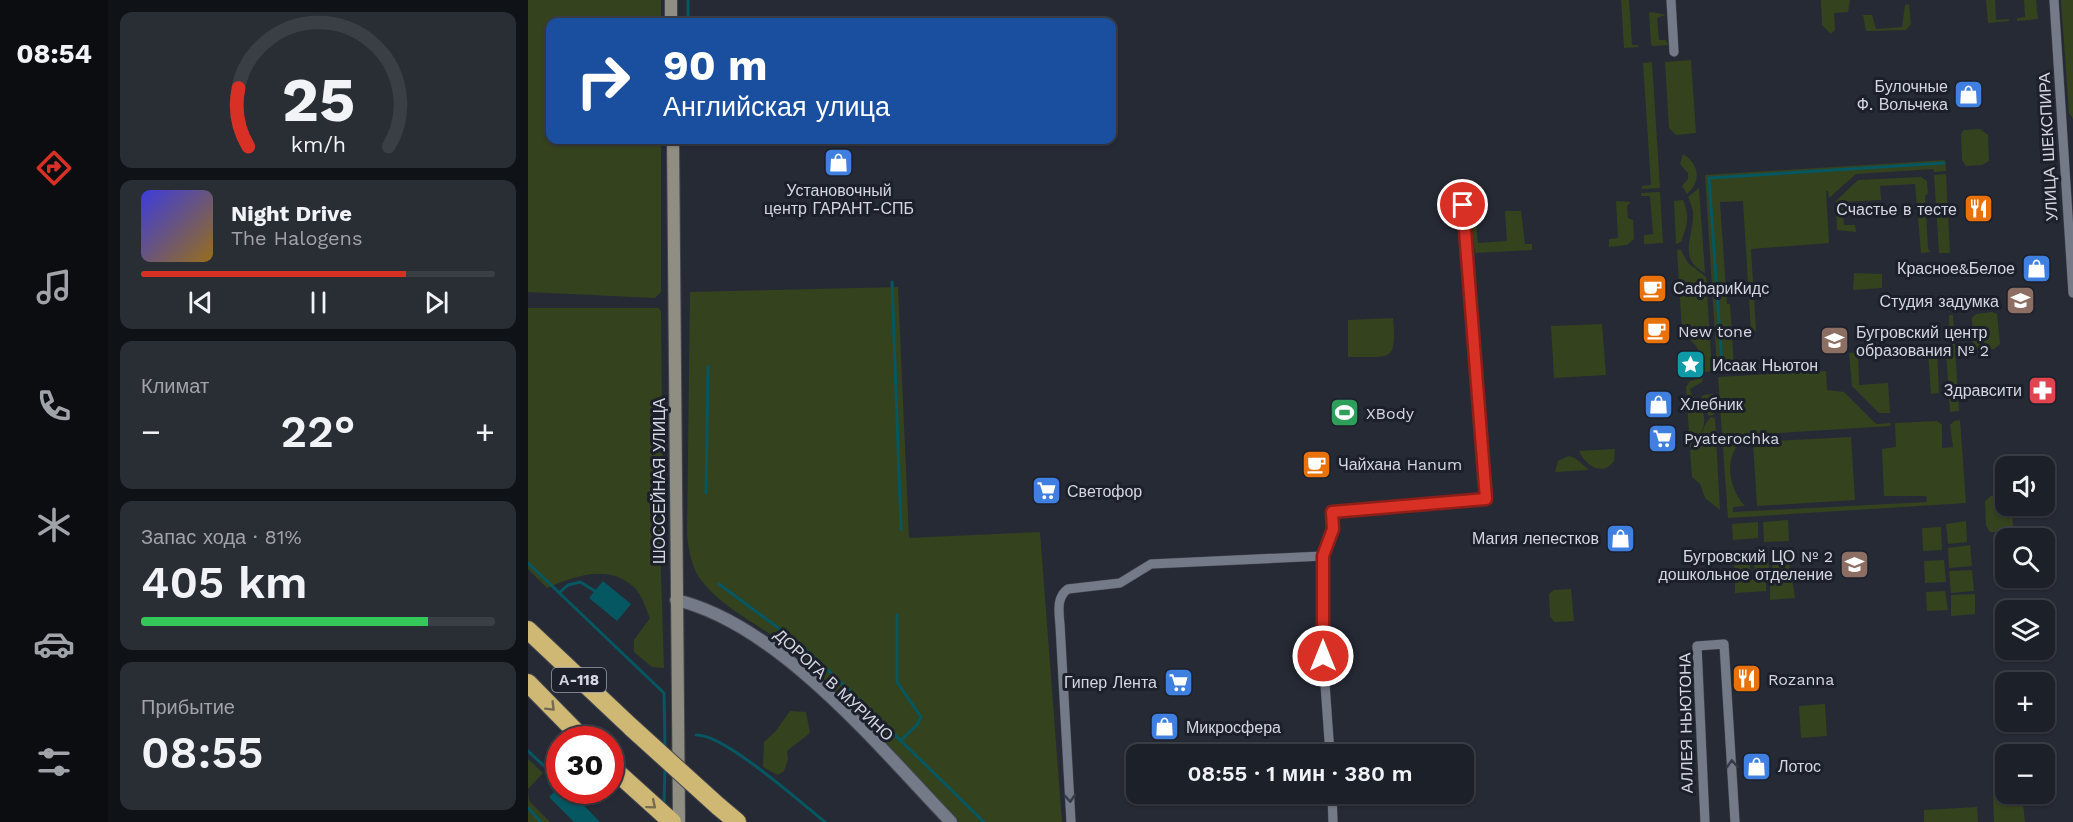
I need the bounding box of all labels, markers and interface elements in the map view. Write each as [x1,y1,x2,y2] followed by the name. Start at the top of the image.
[16,38,92,70] text: 08:54
[663,41,767,90] text: 90 m
[564,42,642,120] icon: right
[281,63,355,136] text: 25
[2035,72,2061,222] street label: УЛИЦА ШЕКСПИРА
[1857,77,1948,114] place label: Булочные Ф. Вольчека
[1953,79,1985,111] shop icon: Булочные Ф. Вольчека
[663,91,890,123] text: Английская улица
[290,132,346,157] text: km/h
[823,146,855,178] shop icon: Установочный центр ГАРАНТ-СПБ
[33,147,75,189] icon: directions
[1437,179,1488,230] pin
[764,181,914,218] place label: Установочный центр ГАРАНТ-СПБ
[1446,188,1479,221] icon: arrive
[1962,193,1994,225] restaurant icon: Счастье в тесте
[1836,200,1957,219] place label: Счастье в тесте
[231,201,352,226] text: Night Drive
[231,226,363,250] text: The Halogens
[2020,252,2052,284] shop icon: Красное&Белое
[1897,259,2015,278] place label: Красное&Белое
[33,266,75,308] icon: music
[1636,272,1668,304] cafe icon: СафариКидс
[1673,279,1769,298] place label: СафариКидс
[2004,285,2036,317] school or university icon: Студия задумка
[184,286,217,319] icon: previous
[302,286,335,319] icon: pause
[420,286,453,319] icon: next
[1879,292,1999,311] place label: Студия задумка
[1641,315,1673,347] cafe icon: New tone
[1678,322,1752,341] place label: New tone
[1856,323,1989,360] place label: Бугровский центр образования № 2
[1819,325,1851,357] school or university icon: Бугровский центр образования № 2
[1675,349,1707,381] place icon: Исаак Ньютон
[1712,356,1818,375] place label: Исаак Ньютон
[141,374,209,398] text: Климат
[2027,374,2059,406] pharmacy icon: Здравсити
[1944,381,2022,400] place label: Здравсити
[33,385,75,427] icon: phone
[1643,388,1675,420] shop icon: Хлебник
[1680,395,1744,414] place label: Хлебник
[1329,397,1361,429] sports icon: XBody
[650,398,669,564] street label: ШОССЕЙНАЯ УЛИЦА
[1366,404,1415,423] place label: XBody
[281,405,355,458] text: 22°
[141,412,161,451] text: −
[475,412,495,451] text: +
[1647,422,1679,454] supermarket icon: Pyaterochka
[1684,429,1779,448] place label: Pyaterochka
[1301,448,1333,480] cafe icon: Чайхана Hanum
[1338,455,1462,474] place label: Чайхана Hanum
[1995,456,2055,804] map controls
[1995,456,2055,516] button: sound
[1030,475,1062,507] supermarket icon: Светофор
[1067,482,1142,501] place label: Светофор
[33,504,75,546] icon: climate
[1604,522,1636,554] shop icon: Магия лепестков
[141,525,302,549] text: Запас хода · 81%
[1995,528,2055,588] button: search
[1472,529,1599,548] place label: Магия лепестков
[1658,547,1833,584] place label: Бугровский ЦО № 2 дошкольное отделение
[1838,549,1870,581] school or university icon: Бугровский ЦО № 2 дошкольное отделение
[141,556,308,609] text: 405 km
[1995,600,2055,660] button: layers
[33,623,75,665] icon: car
[1291,624,1355,688] position arrow
[771,625,897,745] street label: ДОРОГА В МУРИНО
[1675,652,1697,794] street label: АЛЛЕЯ НЬЮТОНА
[1731,663,1763,695] restaurant icon: Rozanna
[1162,666,1194,698] supermarket icon: Гипер Лента
[552,668,606,692] road number: А-118
[1768,670,1834,689] place label: Rozanna
[1995,672,2055,732] button: +
[1064,673,1157,692] place label: Гипер Лента
[141,695,235,719] text: Прибытие
[544,699,555,710] one-way arrow
[1149,711,1181,743] shop icon: Микросфера
[1186,718,1281,737] place label: Микросфера
[141,726,264,779] text: 08:55
[546,726,624,804] speed limit sign: 30
[33,741,75,783] icon: filters
[1995,744,2055,804] button: −
[1741,750,1773,782] shop icon: Лотос
[1778,757,1821,776] place label: Лотос
[1725,759,1738,768] one-way arrow
[1188,761,1412,786] text: 08:55 · 1 мин · 380 m
[1064,794,1077,803] one-way arrow
[645,798,656,809] one-way arrow

